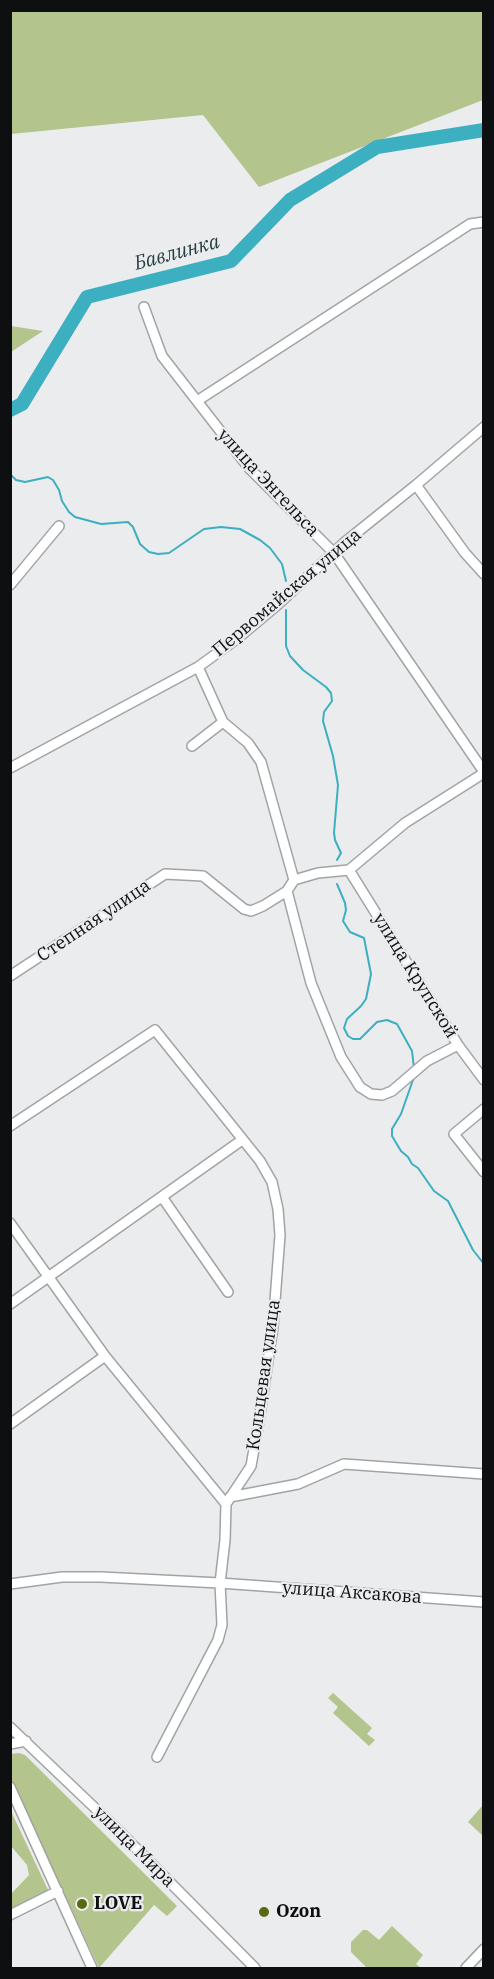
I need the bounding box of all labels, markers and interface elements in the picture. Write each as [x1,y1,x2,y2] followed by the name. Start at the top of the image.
[132,230,222,276] water label: Бавлинка
[213,425,323,541] street label: улица Энгельса
[208,524,366,662] street label: Первомайская улица
[33,875,155,967] street label: Степная улица
[368,909,462,1043] street label: улица Крупской
[243,1298,285,1452] street label: Кольцевая улица
[282,1577,422,1609] street label: улица Аксакова
[89,1802,179,1892] street label: улица Мира
[94,1893,142,1915] place label: LOVE
[75,1897,89,1911] marker: LOVE
[276,1901,321,1923] place label: Ozon
[257,1905,271,1919] marker: Ozon

